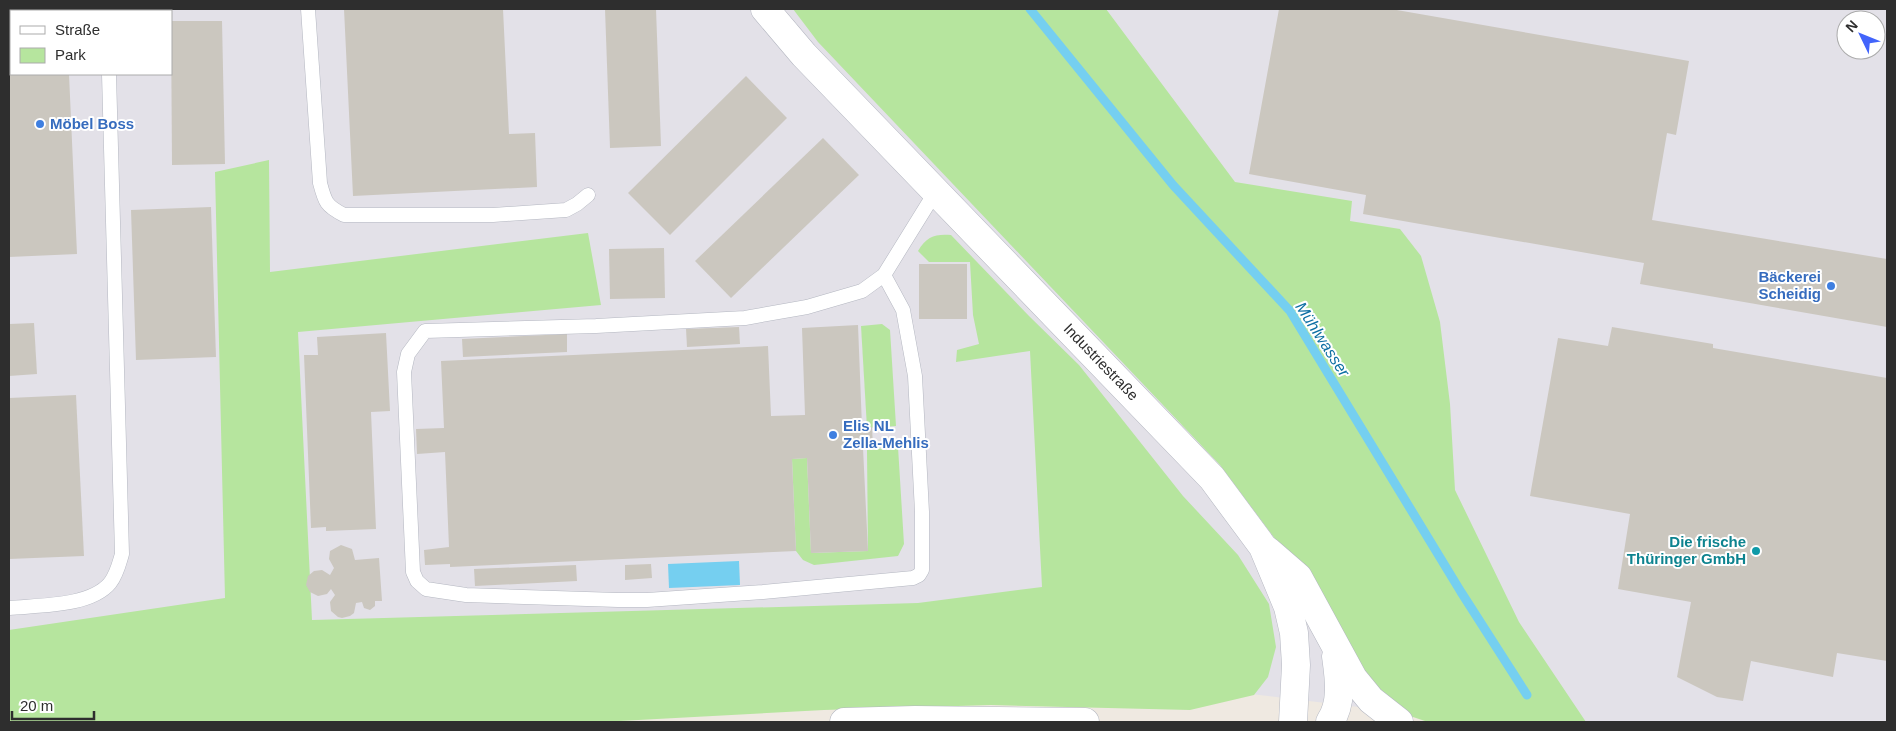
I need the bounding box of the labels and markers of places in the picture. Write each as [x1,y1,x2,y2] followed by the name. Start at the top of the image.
[50,115,134,132] place label: Möbel Boss
[34,118,46,130] marker: Möbel Boss
[1758,268,1821,302] place label: Bäckerei Scheidig
[1825,280,1837,292] marker: Bäckerei Scheidig
[843,417,929,451] place label: Elis NL Zella-Mehlis
[827,429,839,441] marker: Elis NL Zella-Mehlis
[1627,533,1746,567] place label: Die frische Thüringer GmbH
[1750,545,1762,557] marker: Die frische Thüringer GmbH

